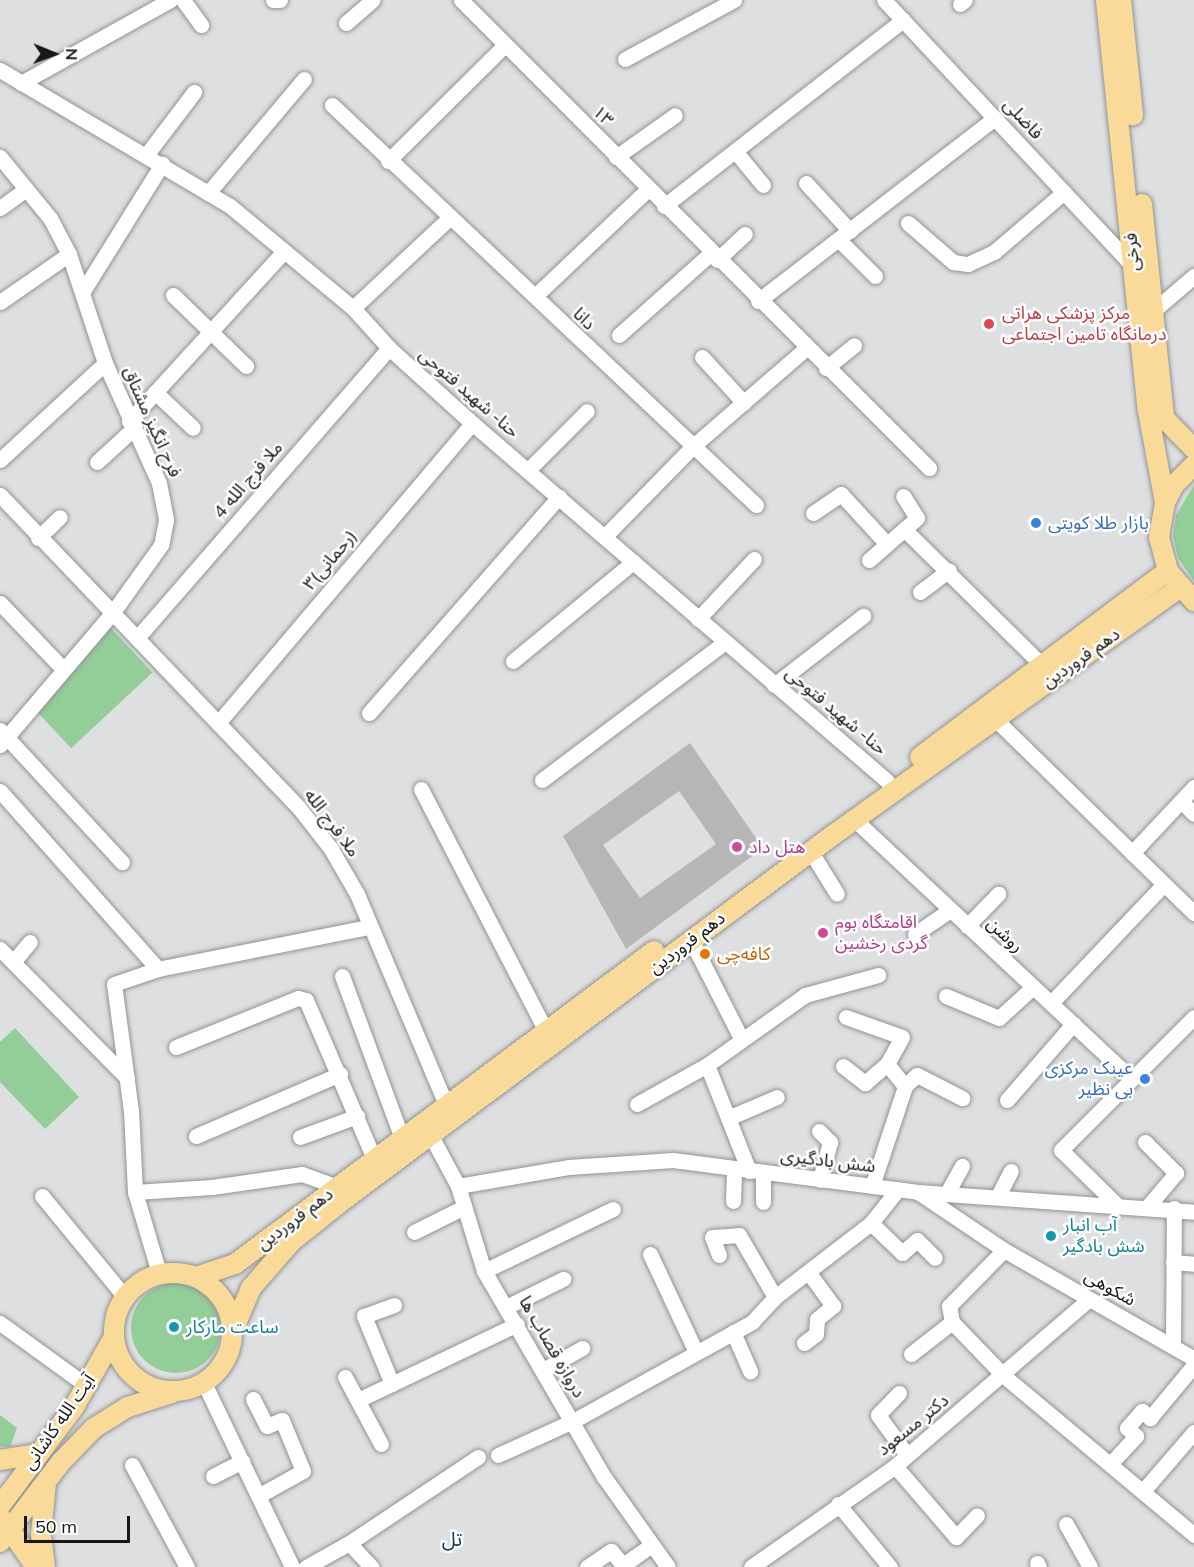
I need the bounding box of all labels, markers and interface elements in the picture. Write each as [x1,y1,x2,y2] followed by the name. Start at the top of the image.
[24,24,84,84] north arrow
[62,48,82,61] text: N
[999,94,1047,144] street label: فاضلی
[588,101,618,131] street label: ۱۳
[1120,232,1144,272] street label: فرخی
[568,303,600,335] street label: دانا
[1002,303,1167,346] place label: مرکز پزشکی هراتی درمانگاه تامین اجتماعی
[980,315,998,333] marker: مرکز پزشکی هراتی درمانگاه تامین اجتماعی
[414,344,524,442] street label: حنا- شهید فتوحی
[118,363,186,481] street label: فرح انگیز مشتاق
[209,437,287,523] street label: 4 ملا فرج الله
[1048,512,1149,534] place label: بازار طلا کویتی
[1029,516,1043,530] marker: بازار طلا کویتی
[299,525,361,595] street label: ۳(رحمانی)
[1038,623,1124,693] street label: دهم فروردین
[781,662,891,760] street label: حنا- شهید فتوحی
[299,785,365,861] street label: ملا فرج الله
[749,836,805,858] place label: هتل داد
[730,840,744,854] marker: هتل داد
[645,907,729,979] street label: دهم فروردین
[835,912,928,954] place label: اقامتگاه بوم گردی رخشین
[982,913,1028,957] street label: روشن
[816,926,830,940] marker: اقامتگاه بوم گردی رخشین
[717,943,770,965] place label: کافه‌چی
[698,947,712,961] marker: کافه‌چی
[1045,1058,1133,1100] place label: عینک مرکزی بی نظیر
[1138,1072,1152,1086] marker: عینک مرکزی بی نظیر
[779,1144,877,1178] street label: شش بادگیری
[253,1183,337,1255] street label: دهم فروردین
[1063,1215,1145,1258] place label: آب انبار شش بادگیر
[1044,1229,1058,1243] marker: آب انبار شش بادگیر
[1081,1265,1139,1311] street label: شکوهی
[514,1292,590,1402] street label: دروازه قصاب ها
[186,1316,279,1338] place label: ساعت مارکار
[167,1320,181,1334] marker: ساعت مارکار
[18,1370,100,1474] street label: آیت الله کاشانی
[873,1390,953,1460] street label: دکتر مسعود
[27,1504,134,1542] scale bar
[35,1515,77,1538] text: 50 m
[442,1526,462,1550] district label: تل

